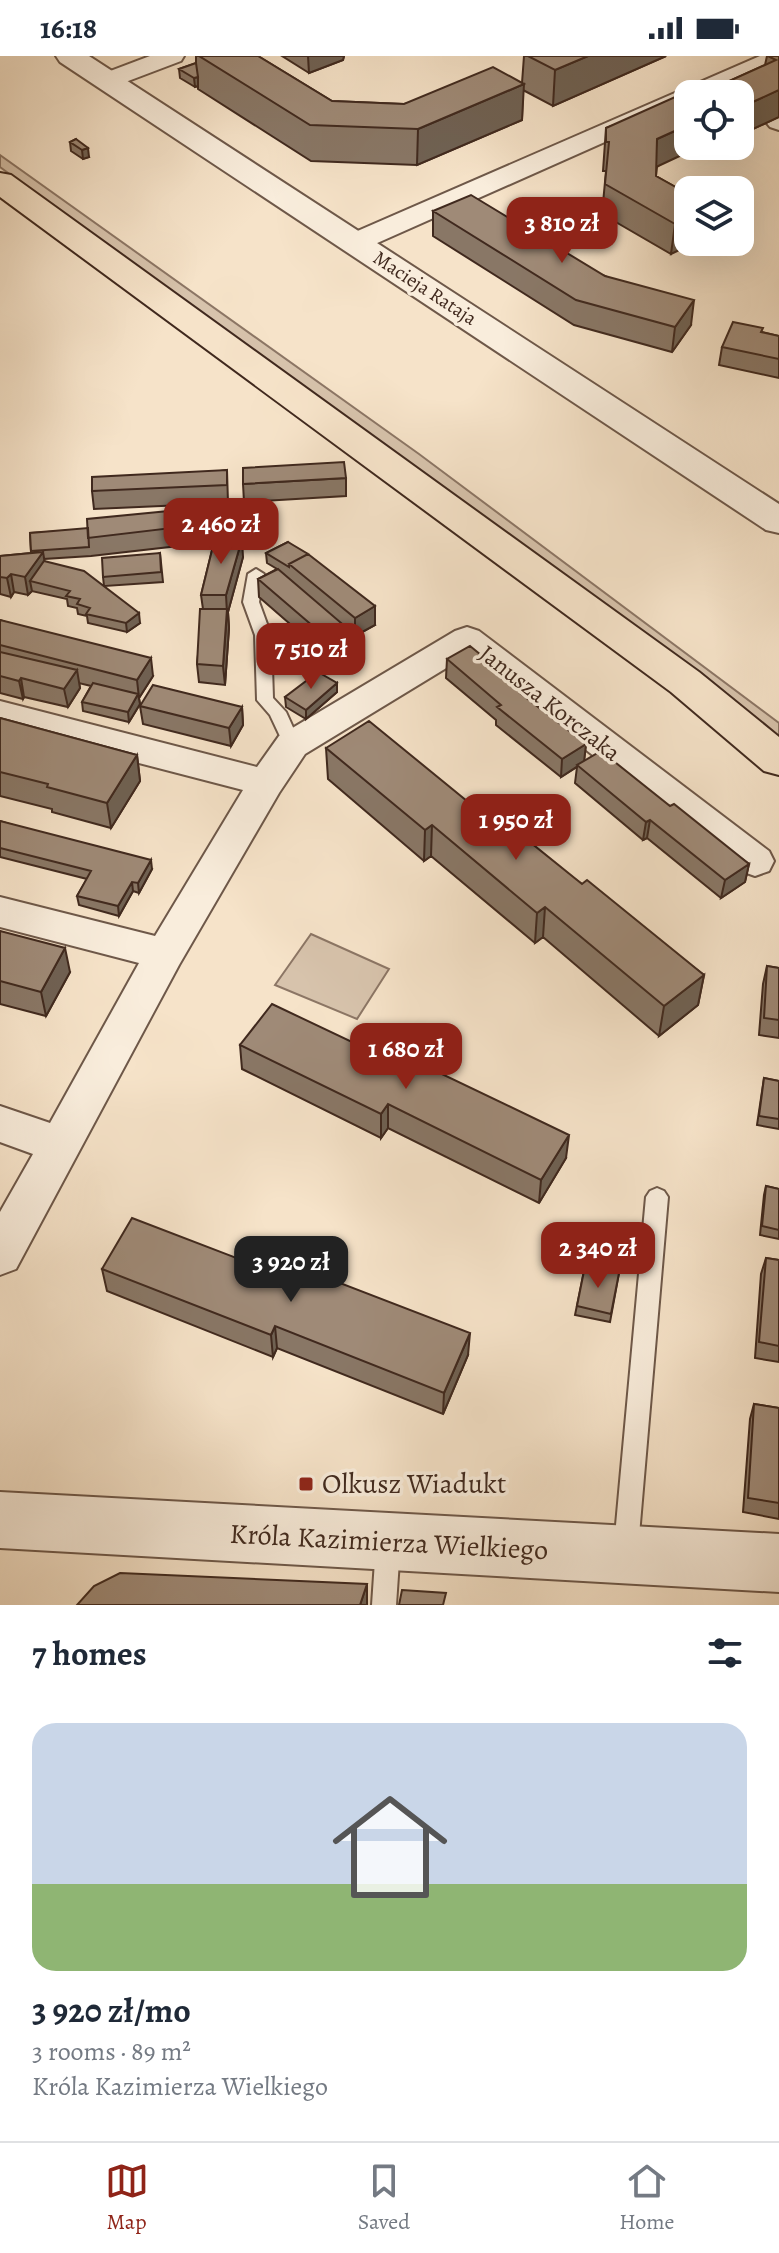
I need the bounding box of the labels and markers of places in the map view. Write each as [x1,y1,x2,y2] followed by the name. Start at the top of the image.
[479,197,645,265] pin: 3 810 zł
[138,498,304,566] pin: 2 460 zł
[228,623,394,691] pin: 7 510 zł
[433,794,599,862] pin: 1 950 zł
[323,1023,489,1091] pin: 1 680 zł
[515,1222,681,1290] pin: 2 340 zł
[208,1236,374,1304] pin: 3 920 zł
[322,1465,506,1503] place label: Olkusz Wiadukt
[297,1475,315,1493] marker: Olkusz Wiadukt

